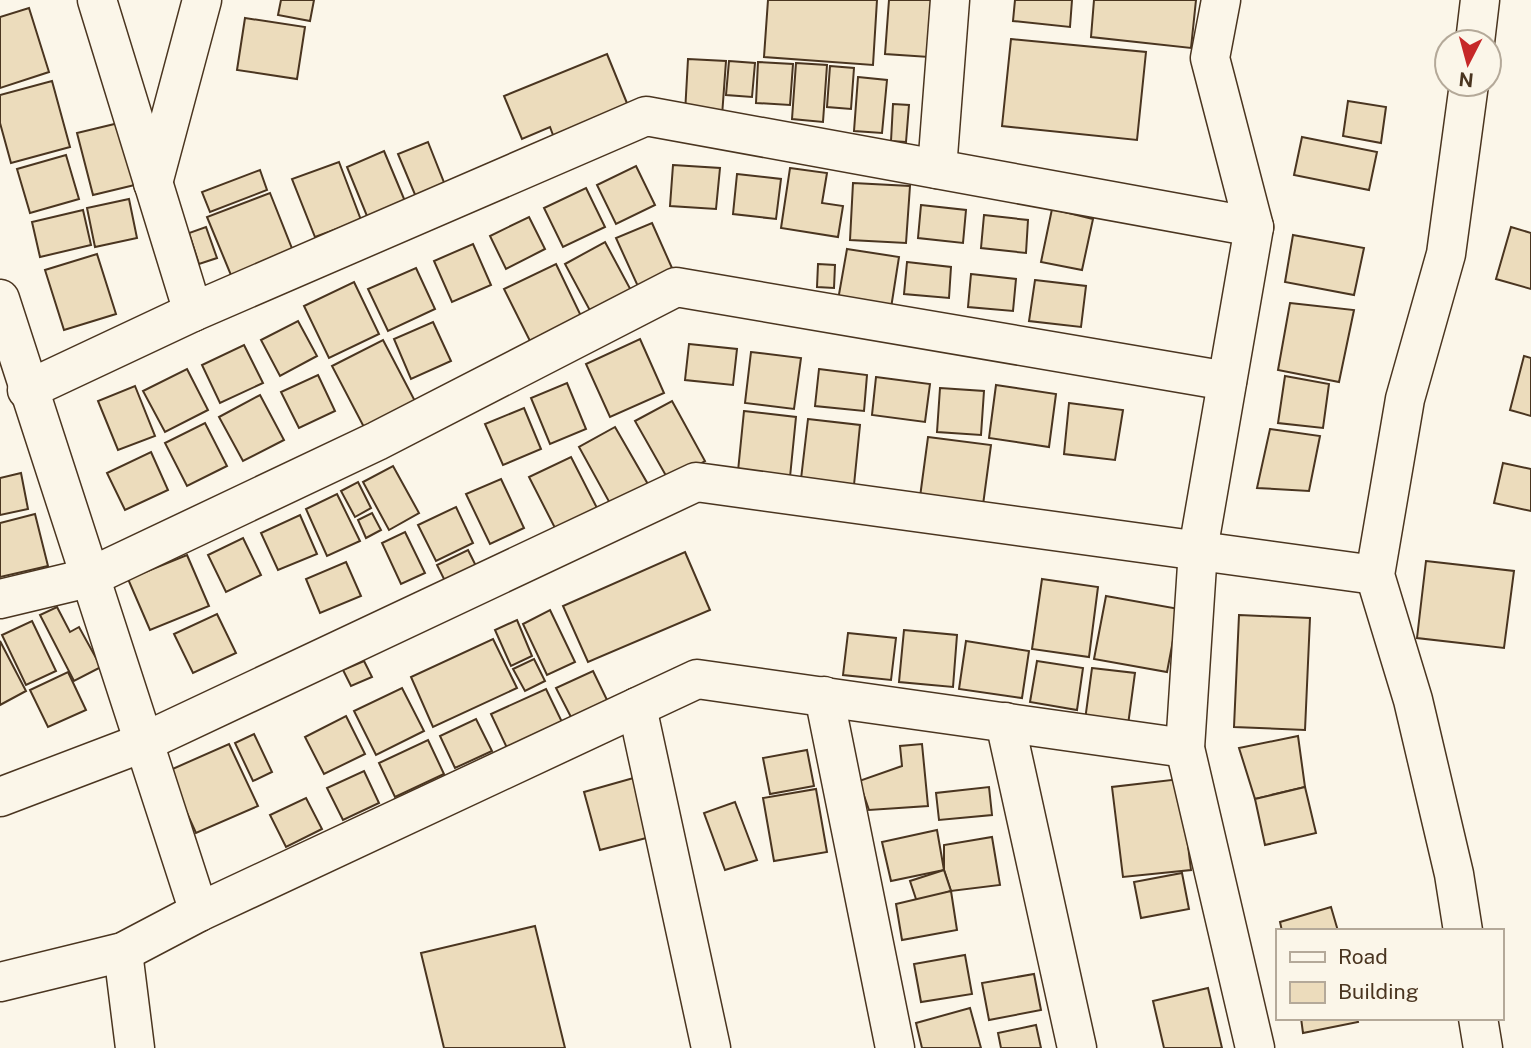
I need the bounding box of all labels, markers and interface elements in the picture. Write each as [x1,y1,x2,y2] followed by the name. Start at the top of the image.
[1433,28,1503,98] north arrow
[1458,68,1475,92] text: N
[1276,929,1503,1020] legend
[1338,944,1388,969] text: Road
[1338,979,1419,1004] text: Building

